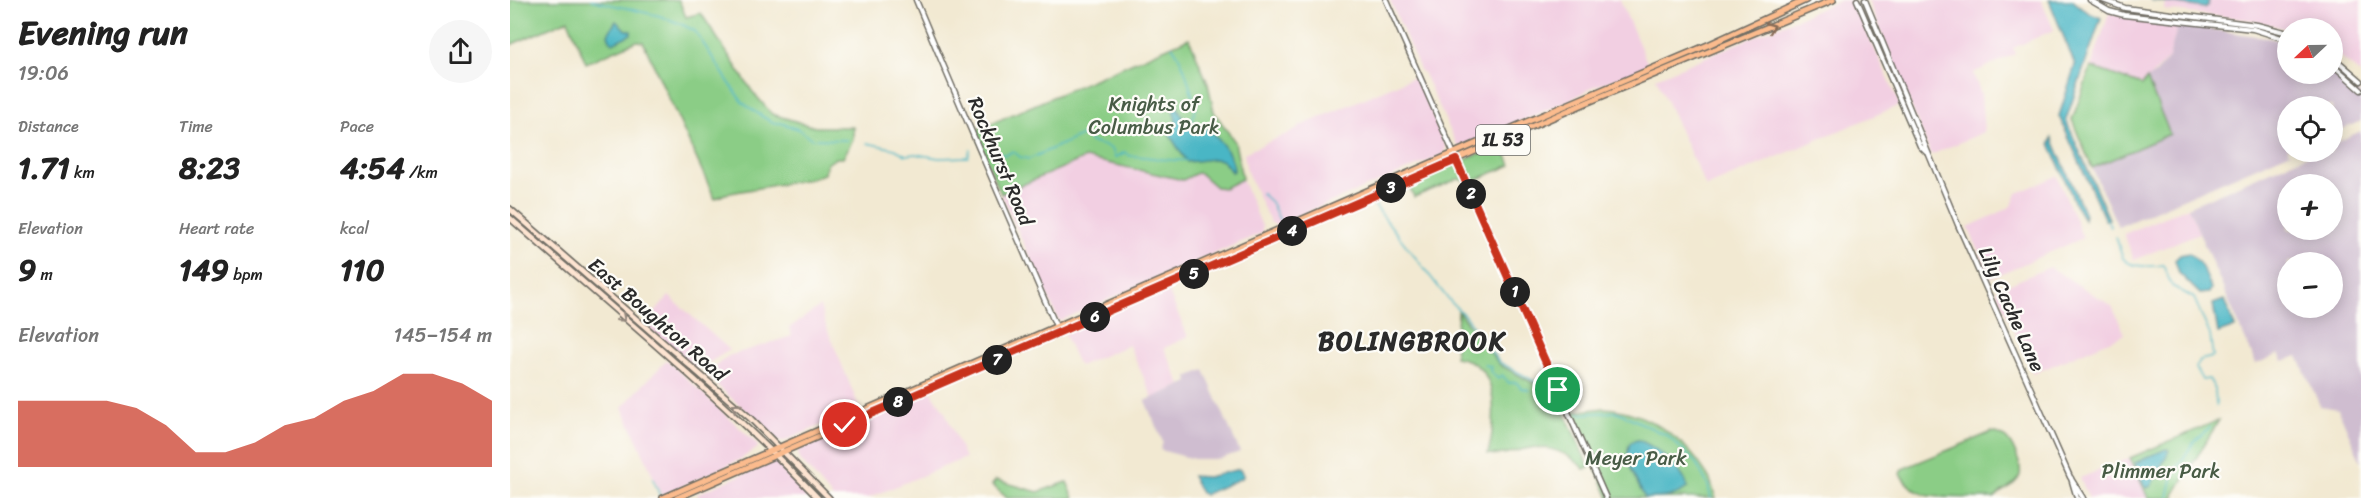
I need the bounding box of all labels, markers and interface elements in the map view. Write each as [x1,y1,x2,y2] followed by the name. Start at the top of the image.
[18,4,188,62] text: Evening run
[2277,18,2343,84] north arrow
[2277,18,2343,318] map controls
[429,20,492,83] button: share
[1765,22,1776,34] one-way arrow
[18,56,69,91] text: 19:06
[1088,87,1220,145] park label: Knights of Columbus Park
[958,91,1044,233] street label: Rockhurst Road
[2277,96,2343,162] button: locate
[18,112,79,141] text: Distance
[179,112,213,141] text: Time
[340,112,374,141] text: Pace
[1476,125,1530,155] road number: IL 53
[18,141,70,195] text: 1.71
[179,141,240,195] text: 8:23
[340,141,405,195] text: 4:54
[70,158,95,187] text: km
[405,158,438,187] text: /km
[1376,173,1406,203] pin: 3
[1387,173,1395,202] text: 3
[2277,174,2343,240] button: +
[1456,179,1486,209] pin: 2
[1466,179,1476,208] text: 2
[18,214,83,243] text: Elevation
[179,214,254,243] text: Heart rate
[340,214,369,243] text: kcal
[1277,216,1307,246] pin: 4
[1287,216,1297,245] text: 4
[1968,241,2055,378] street label: Lily Cache Lane
[18,243,36,297] text: 9
[179,243,229,297] text: 149
[340,243,385,297] text: 110
[580,248,737,391] street label: East Boughton Road
[2277,252,2343,318] button: −
[1179,259,1209,289] pin: 5
[1189,259,1199,288] text: 5
[36,260,53,289] text: m
[229,260,263,289] text: bpm
[1500,277,1530,307] pin: 1
[1512,277,1518,306] text: 1
[1080,302,1110,332] pin: 6
[1090,302,1100,331] text: 6
[616,311,626,322] one-way arrow
[18,318,99,353] text: Elevation
[394,318,492,353] text: 145–154 m
[1318,318,1507,364] district label: BOLINGBROOK
[982,345,1012,375] pin: 7
[992,345,1002,374] text: 7
[1532,364,1583,415] pin
[1541,373,1574,406] icon: arrive
[883,387,913,417] pin: 8
[893,387,903,416] text: 8
[819,399,870,450] pin
[733,403,743,414] one-way arrow
[828,408,861,441] icon: check
[1585,441,1687,476] park label: Meyer Park
[2102,454,2220,489] park label: Plimmer Park

